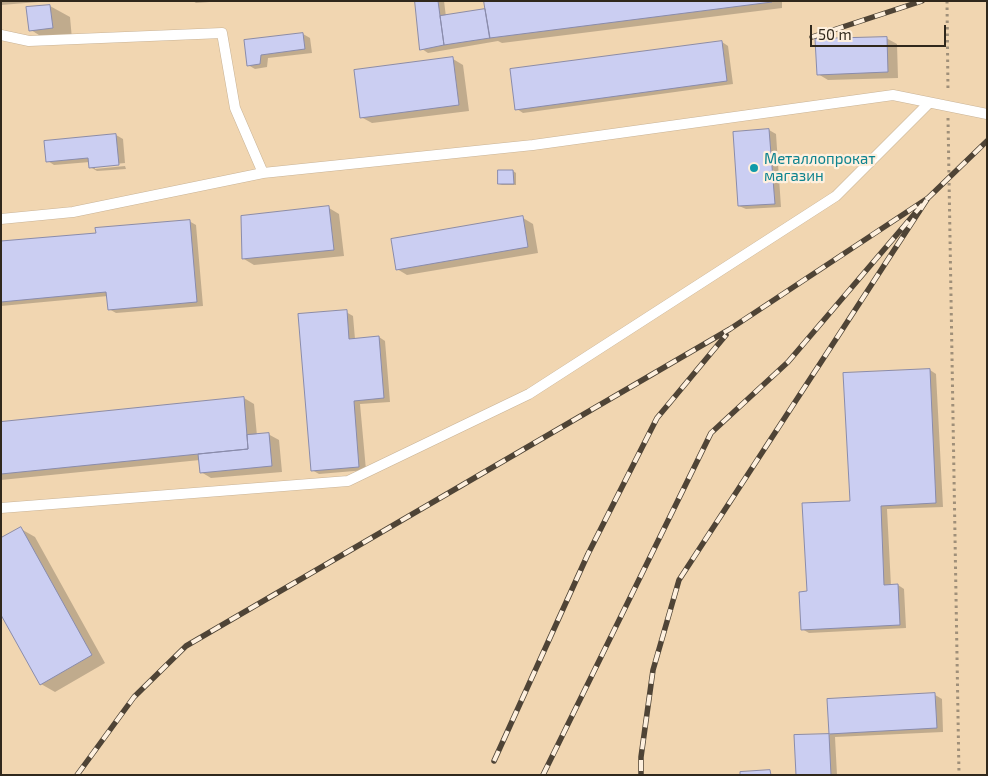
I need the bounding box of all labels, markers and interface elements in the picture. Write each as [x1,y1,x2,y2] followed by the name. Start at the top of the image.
[813,15,949,47] scale bar
[818,25,852,43] text: 50 m
[764,150,876,185] place label: Металлопрокат магазин
[748,162,760,174] marker: Металлопрокат магазин

